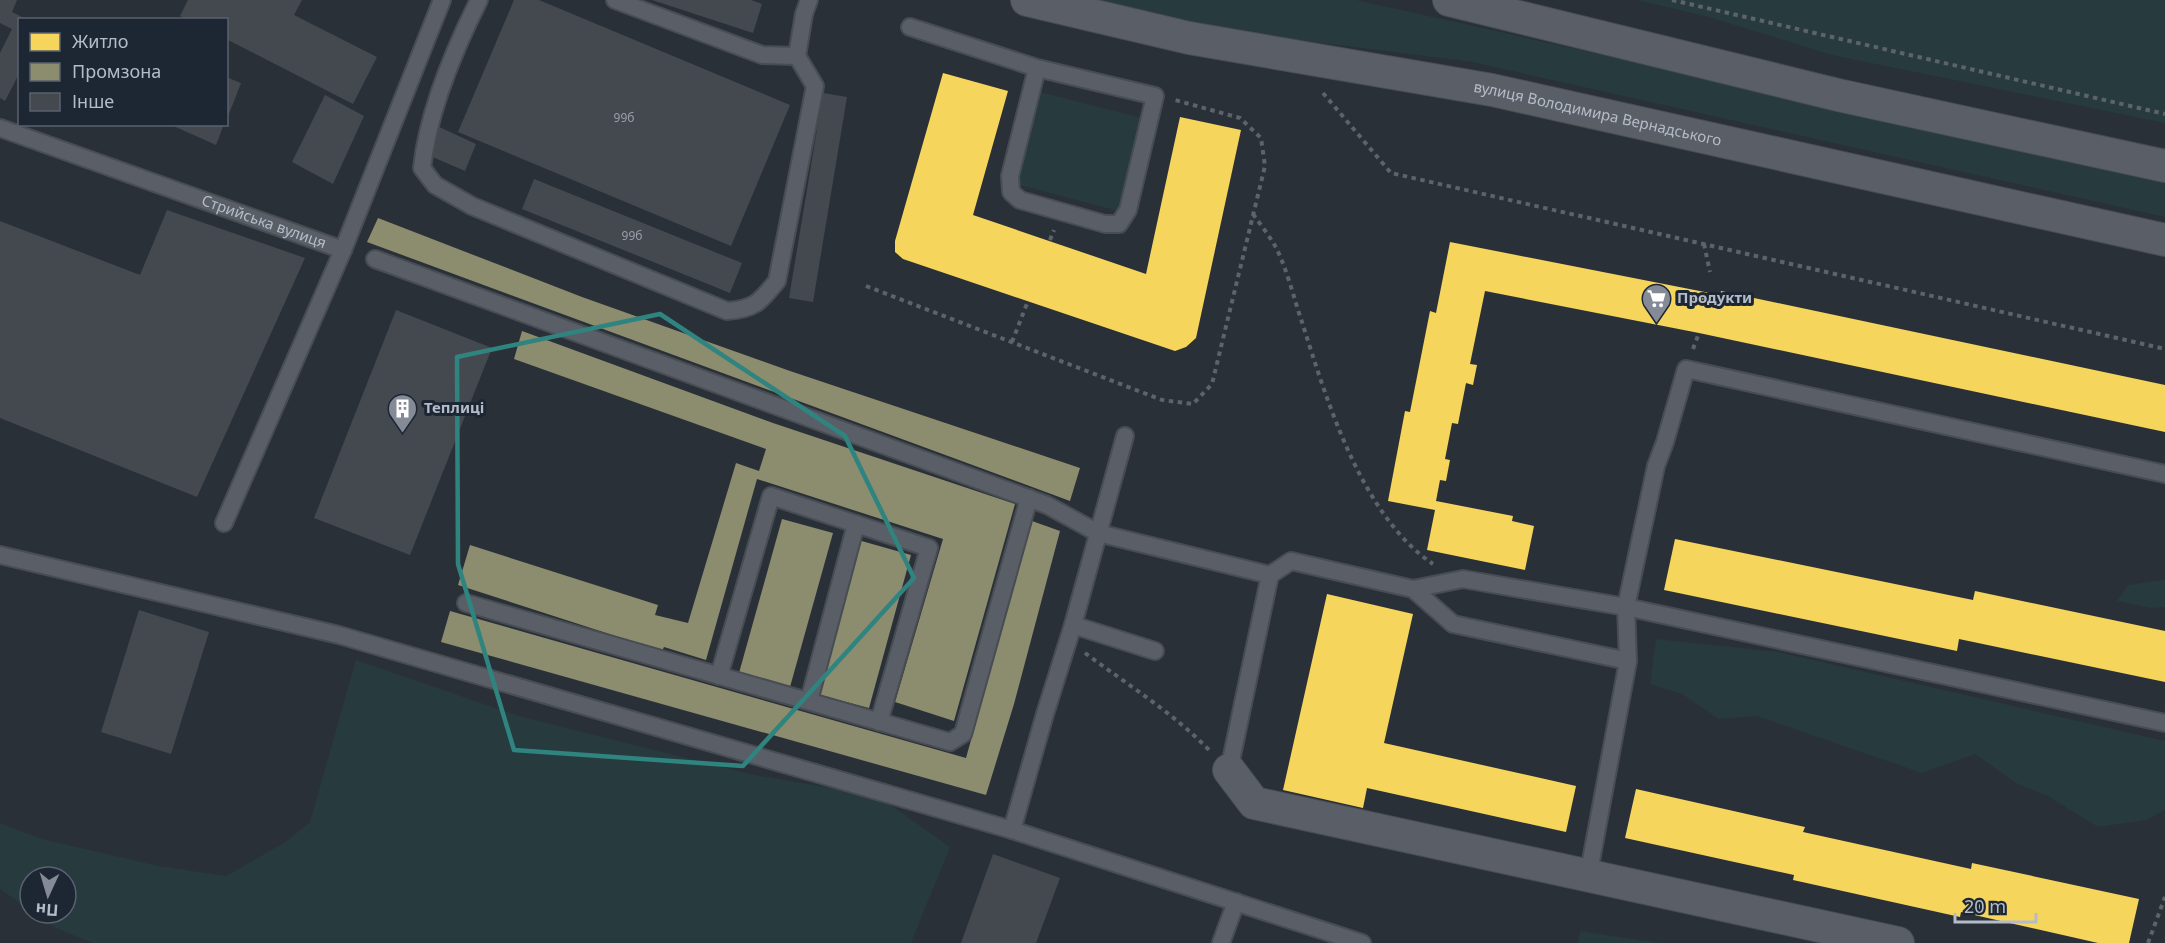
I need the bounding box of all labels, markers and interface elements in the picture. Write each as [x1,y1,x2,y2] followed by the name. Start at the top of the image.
[18,18,228,126] legend
[72,29,129,53] text: Житло
[72,59,161,83] text: Промзона
[1472,76,1724,150] street label: вулиця Володимира Вернадського
[72,89,114,113] text: Інше
[614,109,634,126] house number: 99б
[199,190,329,252] street label: Стрийська вулиця
[622,227,642,244] house number: 99б
[1640,282,1672,324] supermarket icon: Продукти
[1677,287,1752,307] place label: Продукти
[387,392,419,434] building icon: Теплиці
[424,397,484,417] place label: Теплиці
[18,865,78,925] north arrow
[1955,886,2036,924] scale bar
[1964,894,2006,918] text: 20 m
[35,898,59,922] text: Пн

